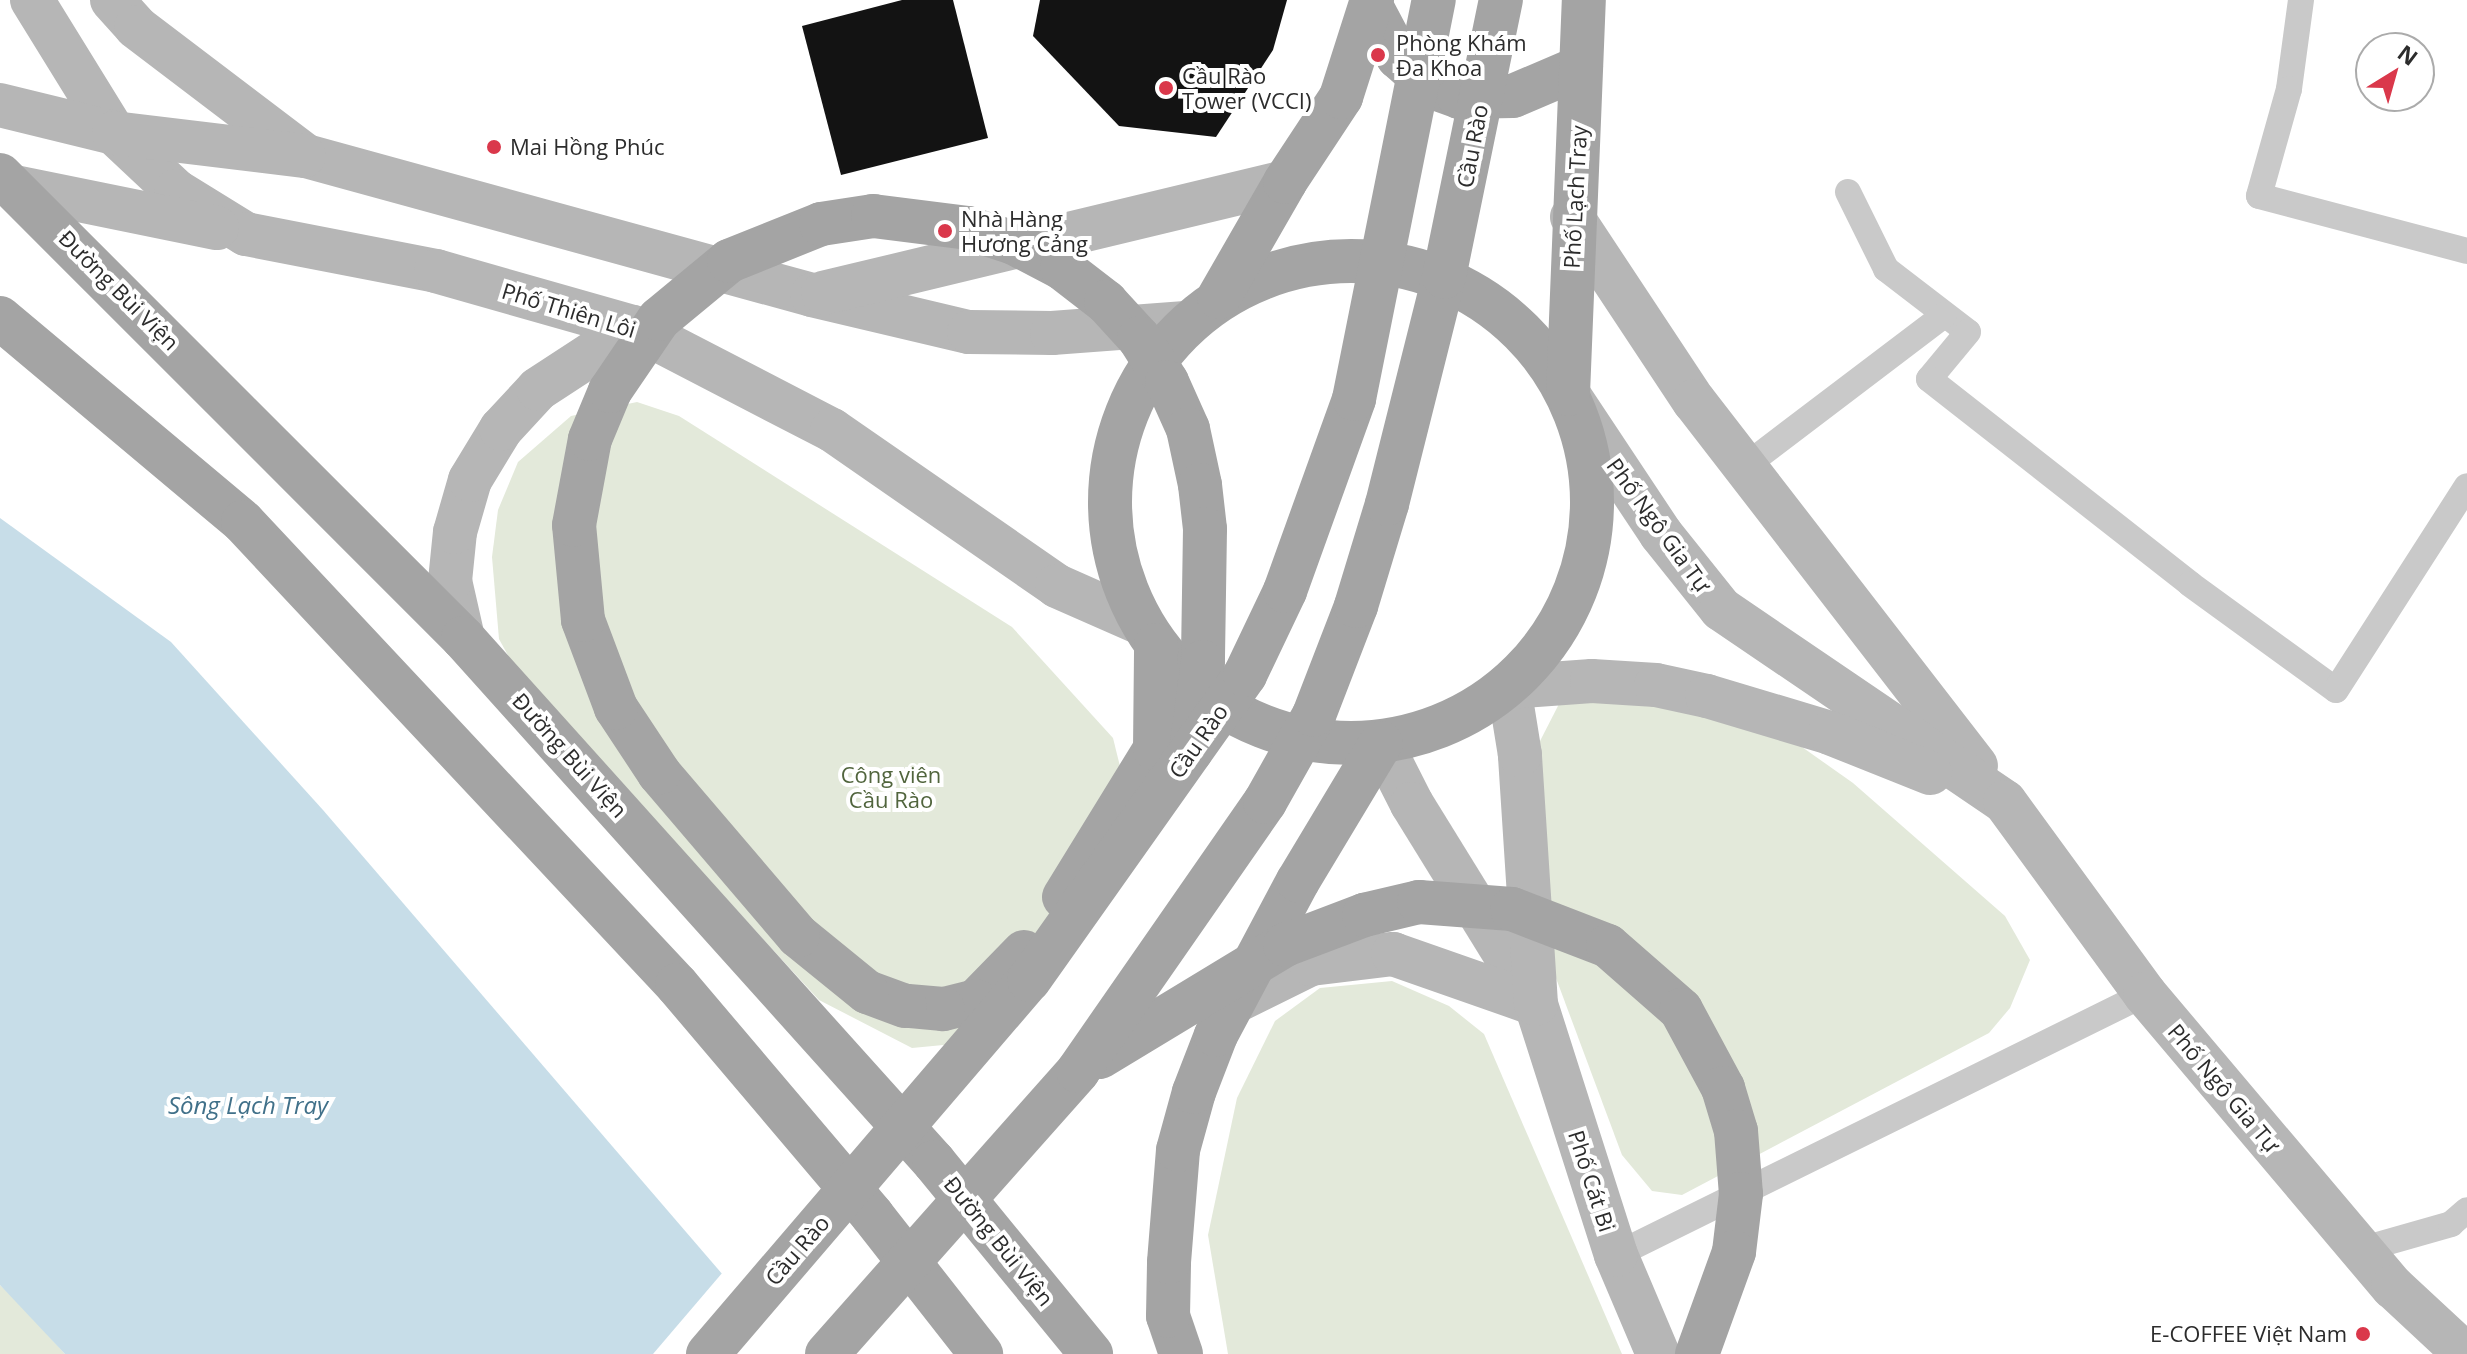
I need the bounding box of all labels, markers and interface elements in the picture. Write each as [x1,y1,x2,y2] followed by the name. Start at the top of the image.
[1396,29,1527,80] place label: Phòng Khám Đa Khoa
[2355,32,2435,112] north arrow
[2392,37,2424,72] text: N
[1367,44,1389,66] marker: Phòng Khám Đa Khoa
[1182,62,1311,114] place label: Cầu Rào Tower (VCCI)
[1157,79,1175,97] marker: Cầu Rào Tower (VCCI)
[1451,102,1493,190] street label: Cầu Rào
[1558,125,1592,269] street label: Phố Lạch Tray
[510,134,665,160] place label: Mai Hồng Phúc
[485,138,503,156] marker: Mai Hồng Phúc
[961,205,1088,256] place label: Nhà Hàng Hương Cảng
[936,222,954,240] marker: Nhà Hàng Hương Cảng
[54,225,184,355] street label: Đường Bùi Viện
[499,277,639,343] street label: Phố Thiên Lôi
[1601,453,1717,597] street label: Phố Ngô Gia Tự
[507,687,633,823] street label: Đường Bùi Viện
[1163,699,1233,783] street label: Cầu Rào
[841,761,941,812] park label: Công viên Cầu Rào
[2163,1018,2285,1158] street label: Phố Ngô Gia Tự
[168,1091,328,1119] water label: Sông Lạch Tray
[1563,1127,1621,1235] street label: Phố Cát Bi
[939,1171,1059,1311] street label: Đường Bùi Viện
[759,1210,835,1290] street label: Cầu Rào
[2150,1321,2347,1347] place label: E-COFFEE Việt Nam
[2354,1325,2372,1343] marker: E-COFFEE Việt Nam

